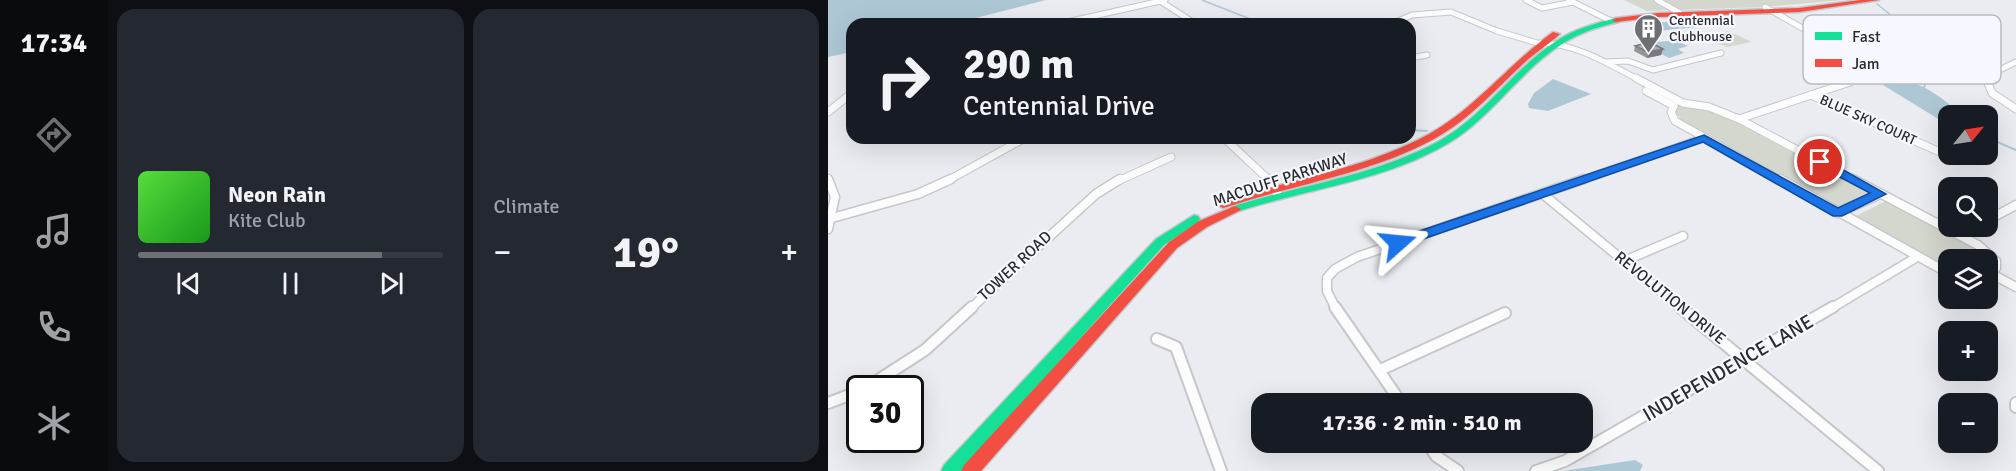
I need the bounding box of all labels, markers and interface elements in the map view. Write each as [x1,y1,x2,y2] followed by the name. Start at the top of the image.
[1632,12,1664,54] building icon: Centennial Clubhouse
[1669,12,1734,45] place label: Centennial Clubhouse
[1803,15,2001,84] legend
[21,27,87,60] text: 17:34
[1852,27,1881,47] text: Fast
[963,39,1074,90] text: 290 m
[864,42,942,120] icon: right
[1852,54,1880,74] text: Jam
[963,90,1155,123] text: Centennial Drive
[1817,91,1919,149] street label: BLUE SKY COURT
[1938,105,1998,165] north arrow
[1938,105,1998,453] map controls
[33,114,75,156] icon: directions
[1794,136,1845,187] pin
[1803,145,1836,178] icon: arrive
[1210,149,1350,211] street label: MACDUFF PARKWAY
[1938,177,1998,237] button: search
[228,181,326,208] text: Neon Rain
[494,194,559,219] text: Climate
[228,208,306,233] text: Kite Club
[33,210,75,252] icon: music
[1366,211,1430,275] position arrow
[612,225,679,280] text: 19°
[974,227,1056,305] street label: TOWER ROAD
[494,232,511,273] text: −
[780,232,798,273] text: +
[1610,247,1730,349] street label: REVOLUTION DRIVE
[1938,249,1998,309] button: layers
[172,267,205,300] icon: previous
[274,267,307,300] icon: pause
[375,267,408,300] icon: next
[33,306,75,348] icon: phone
[1638,309,1818,427] street label: INDEPENDENCE LANE
[1938,321,1998,381] button: +
[846,375,924,453] speed limit sign: 30
[1938,393,1998,453] button: −
[33,402,75,444] icon: climate
[1322,409,1522,436] text: 17:36 · 2 min · 510 m

